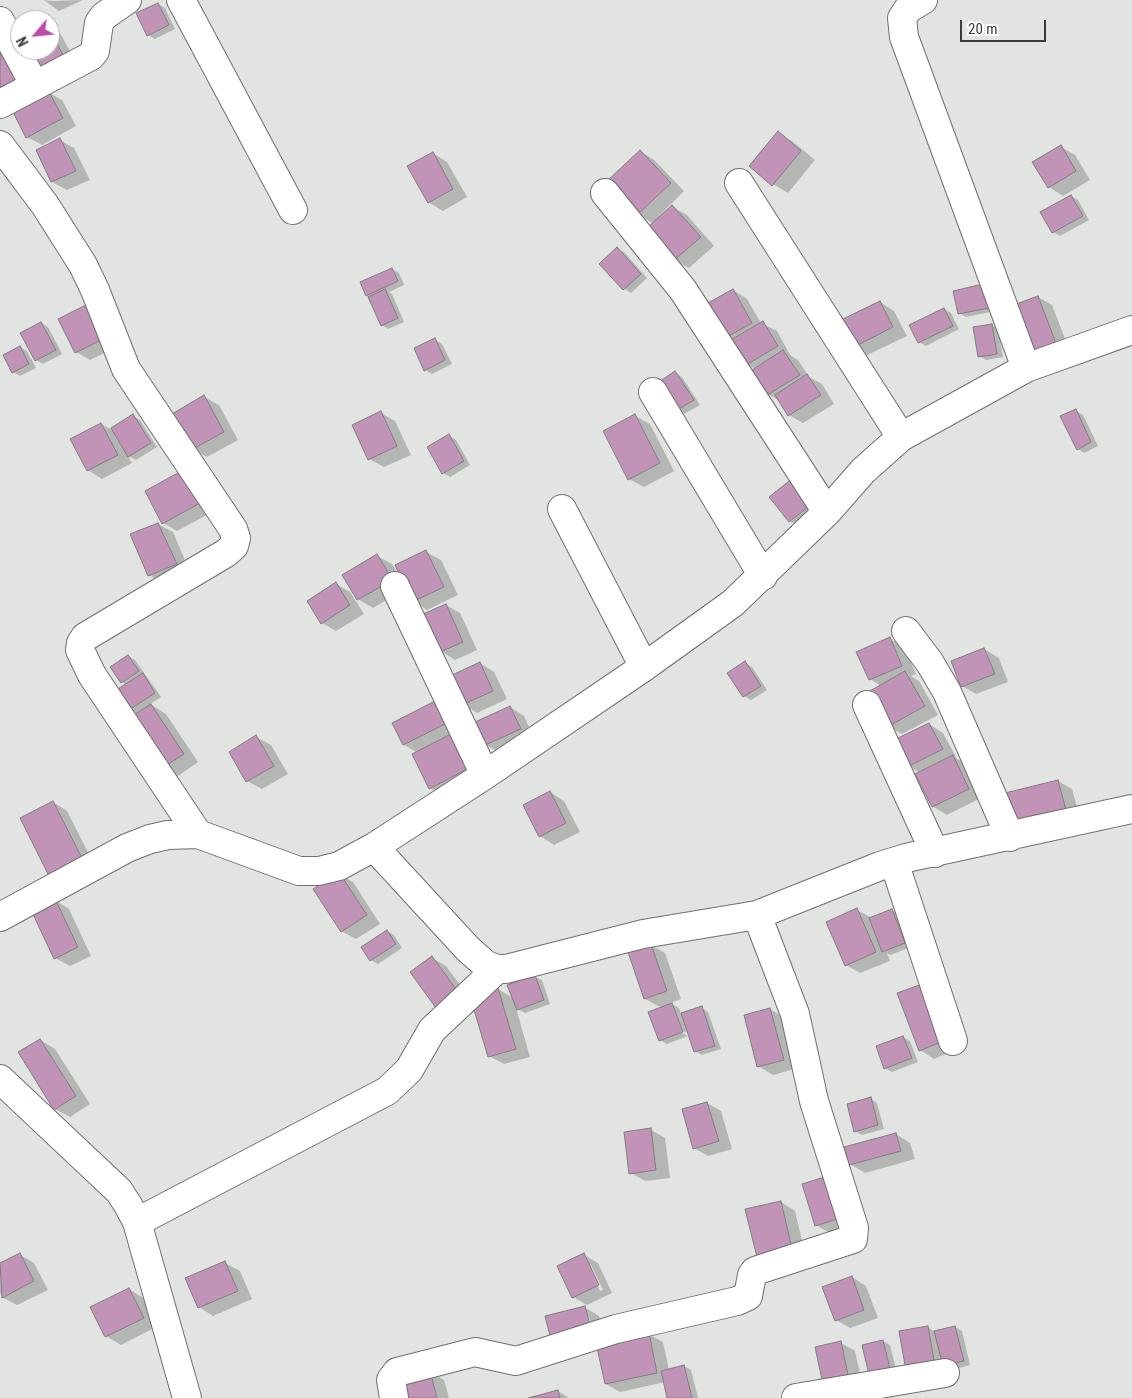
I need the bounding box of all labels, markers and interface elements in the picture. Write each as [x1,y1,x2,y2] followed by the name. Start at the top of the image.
[10,10,60,60] north arrow
[962,10,1048,42] scale bar
[968,20,998,38] text: 20 m
[14,34,32,49] text: N

